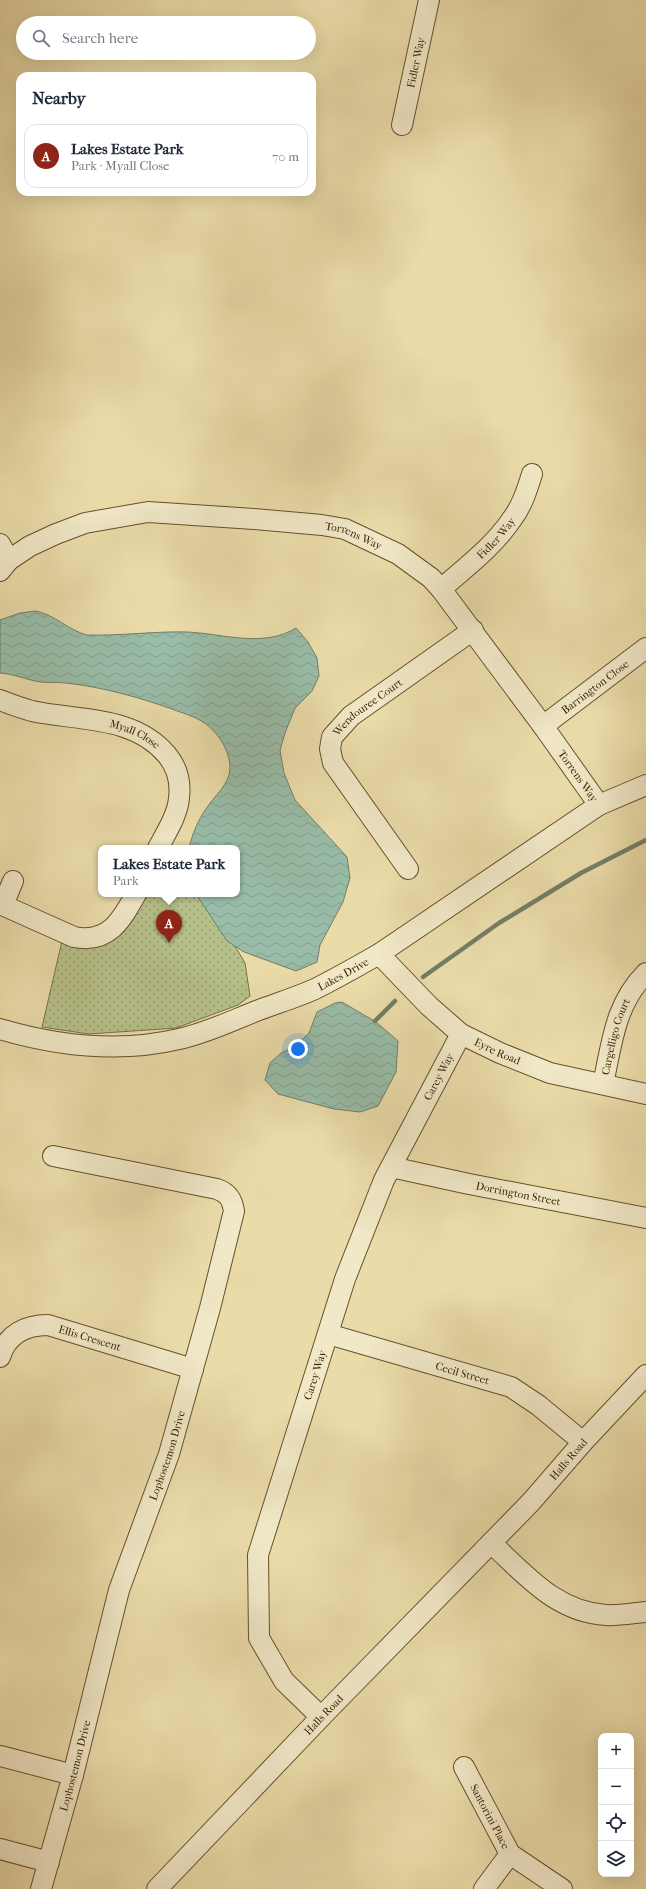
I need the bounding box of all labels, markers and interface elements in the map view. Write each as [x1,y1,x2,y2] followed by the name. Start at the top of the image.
[16,16,316,60] search box
[30,27,52,49] icon: search
[62,29,138,47] text: Search here
[404,35,428,89] street label: Fidler Way
[32,88,86,108] text: Nearby
[71,140,184,158] text: Lakes Estate Park
[42,149,50,164] text: A
[272,149,299,164] text: 70 m
[71,158,170,173] text: Park · Myall Close
[474,514,519,562] street label: Fidler Way
[324,520,385,553] street label: Torrens Way
[559,657,632,717] street label: Barrington Close
[330,676,405,739] street label: Wendouree Court
[108,717,163,752] street label: Myall Close
[555,748,601,805] street label: Torrens Way
[98,845,240,897] popup
[113,855,225,873] text: Lakes Estate Park
[113,873,139,888] text: Park
[156,910,182,943] pin: A
[316,955,371,994] street label: Lakes Drive
[599,996,633,1076] street label: Cargelligo Court
[472,1035,523,1068] street label: Eyre Road
[288,1039,308,1059] your location
[421,1050,457,1103] street label: Carey Way
[475,1179,562,1208] street label: Dorrington Street
[57,1323,123,1354] street label: Ellis Crescent
[301,1348,329,1402] street label: Carey Way
[434,1359,491,1387] street label: Cecil Street
[147,1409,188,1502] street label: Lophostemon Drive
[547,1435,591,1483] street label: Halls Road
[301,1692,347,1738] street label: Halls Road
[57,1718,94,1813] street label: Lophostemon Drive
[598,1733,634,1877] map controls
[598,1733,634,1769] button: +
[598,1769,634,1805] button: −
[467,1782,512,1852] street label: Santorini Place
[598,1805,634,1841] button: locate
[598,1841,634,1877] button: layers

